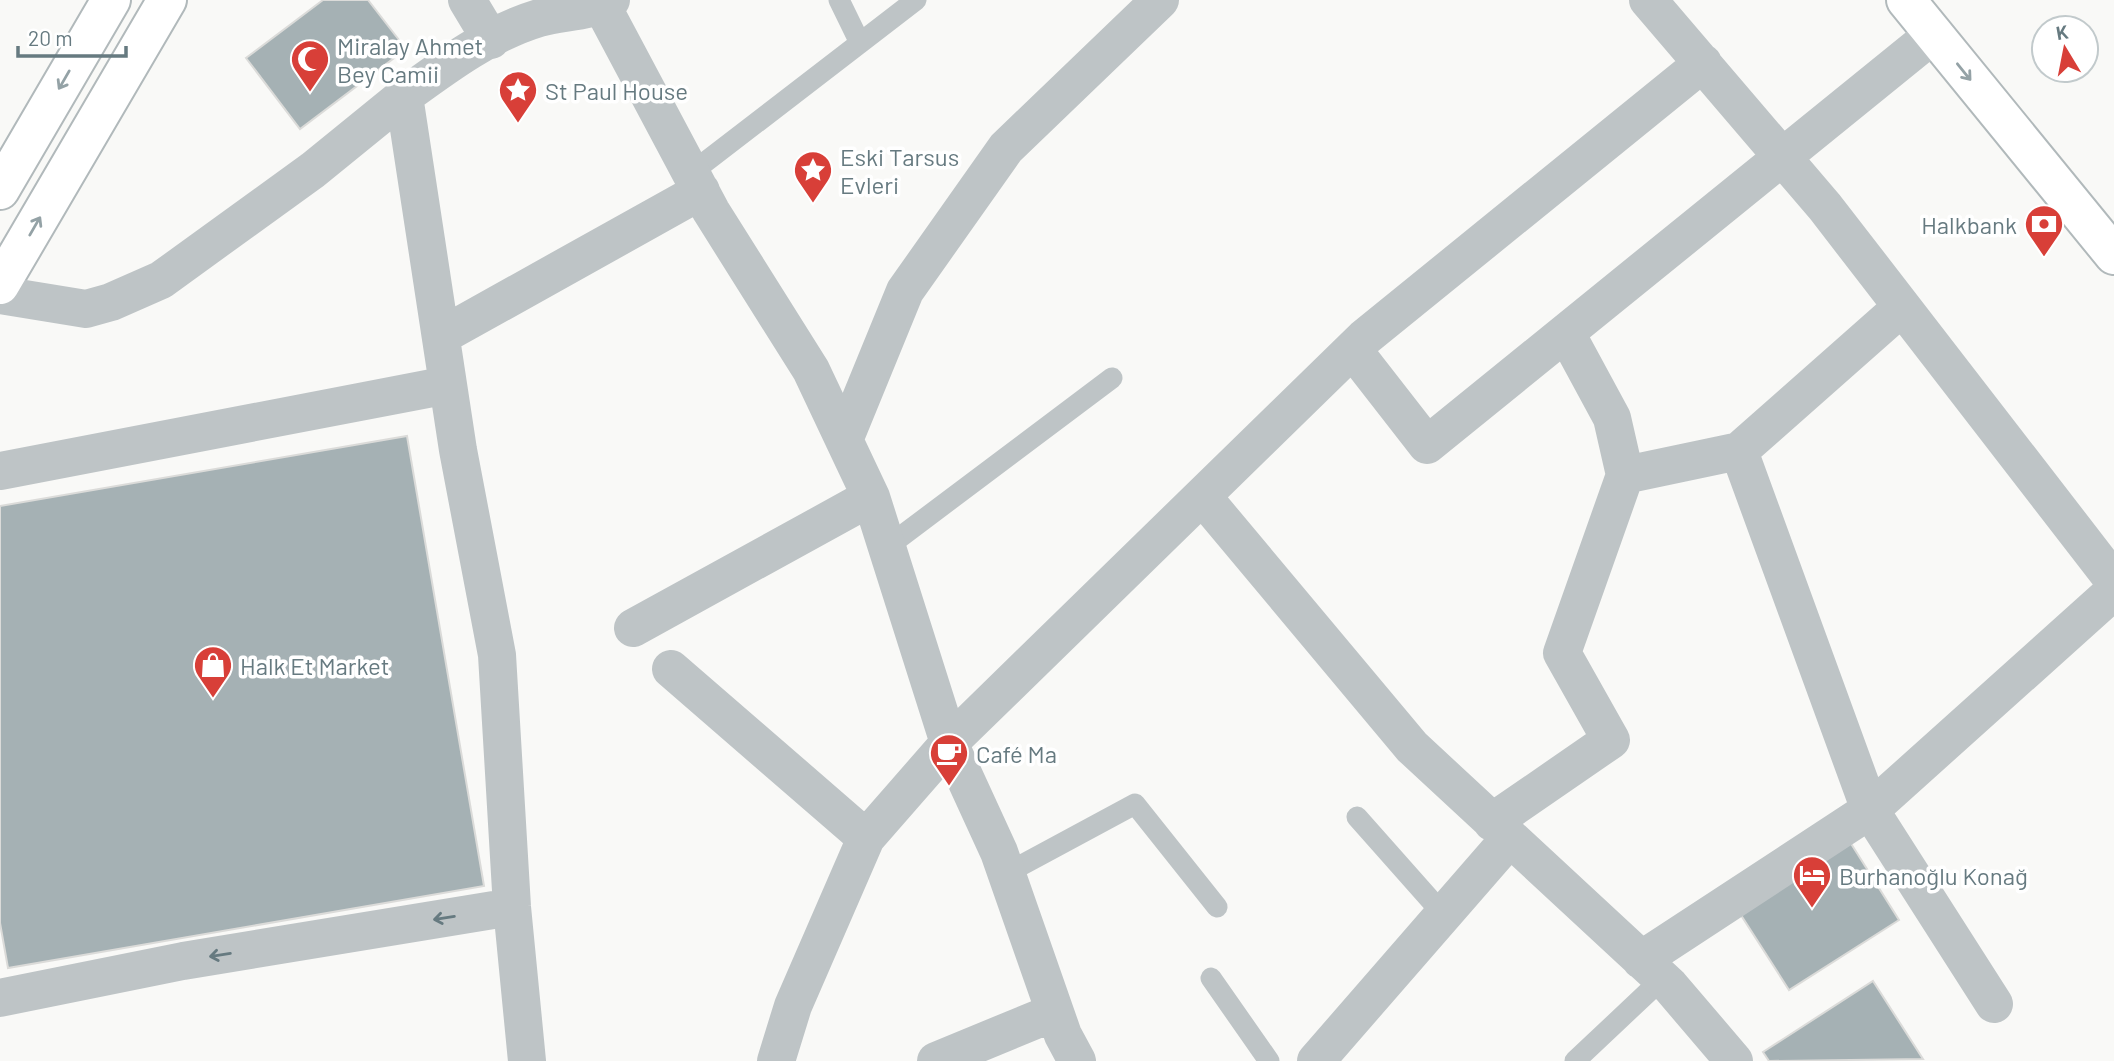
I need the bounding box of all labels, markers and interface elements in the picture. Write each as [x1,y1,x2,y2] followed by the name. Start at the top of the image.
[18,14,126,58] scale bar
[2030,14,2100,84] north arrow
[2054,19,2070,44] text: K
[28,25,73,50] text: 20 m
[337,31,483,88] place label: Miralay Ahmet Bey Camii
[289,38,331,93] mosque icon: Miralay Ahmet Bey Camii
[1957,62,1972,80] one-way arrow
[497,69,539,124] place icon: St Paul House
[57,70,71,90] one-way arrow
[545,76,688,105] place label: St Paul House
[840,142,959,199] place label: Eski Tarsus Evleri
[792,149,834,204] place icon: Eski Tarsus Evleri
[2023,203,2065,258] bank icon: Halkbank
[1921,210,2017,239] place label: Halkbank
[28,217,42,237] one-way arrow
[192,644,234,699] shop icon: Halk Et Market
[240,651,389,680] place label: Halk Et Market
[928,732,970,787] cafe icon: Café Ma
[976,739,1057,768] place label: Café Ma
[1791,854,1833,909] hotel icon: Burhanoğlu Konağ
[1839,861,2028,890] place label: Burhanoğlu Konağ
[434,912,456,925] one-way arrow
[209,949,232,962] one-way arrow

